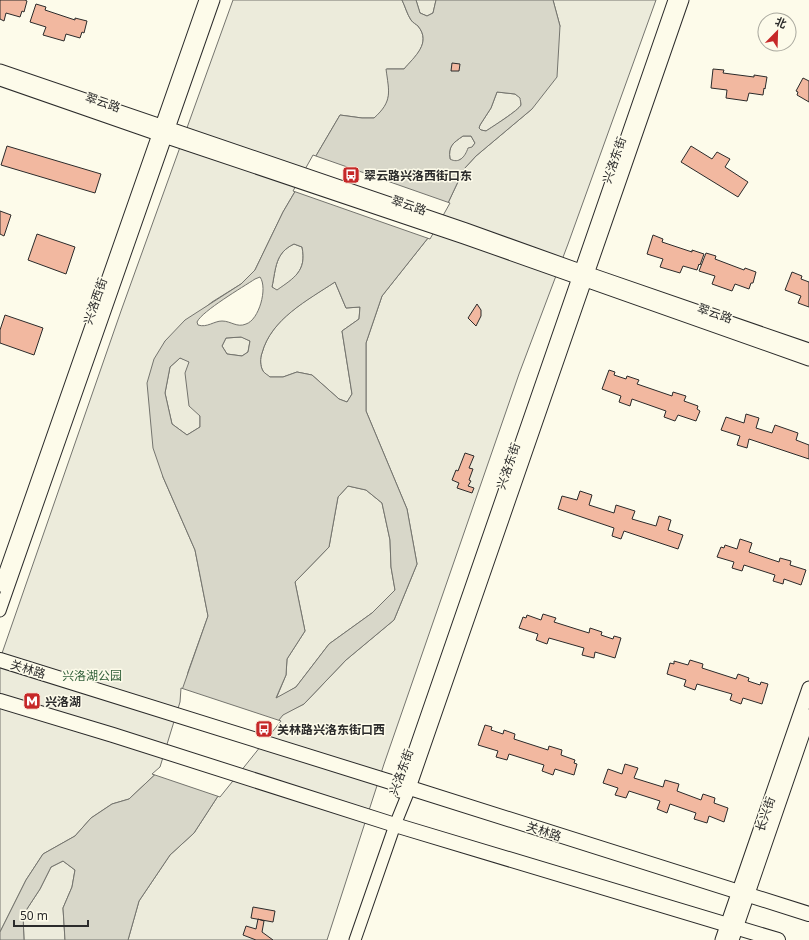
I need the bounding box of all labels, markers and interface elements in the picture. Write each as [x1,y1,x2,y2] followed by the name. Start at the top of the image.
[757,12,797,52] north arrow
[773,13,789,31] text: 北
[83,88,123,116] street label: 翠云路
[598,135,630,185] street label: 兴洛东街
[341,165,361,185] bus stop icon: 翠云路兴洛西街口东
[364,167,472,184] place label: 翠云路兴洛西街口东
[389,191,429,219] street label: 翠云路
[79,276,111,326] street label: 兴洛西街
[695,299,735,327] street label: 翠云路
[492,441,524,491] street label: 兴洛东街
[8,656,48,682] street label: 关林路
[62,667,122,684] park label: 兴洛湖公园
[22,691,42,711] metro station icon: 兴洛湖
[45,693,81,710] place label: 兴洛湖
[254,719,274,739] bus stop icon: 关林路兴洛东街口西
[277,721,385,738] place label: 关林路兴洛东街口西
[385,747,417,797] street label: 兴洛东街
[751,794,779,834] street label: 长兴街
[524,817,564,845] street label: 关林路
[14,902,88,928] scale bar
[20,907,48,924] text: 50 m

